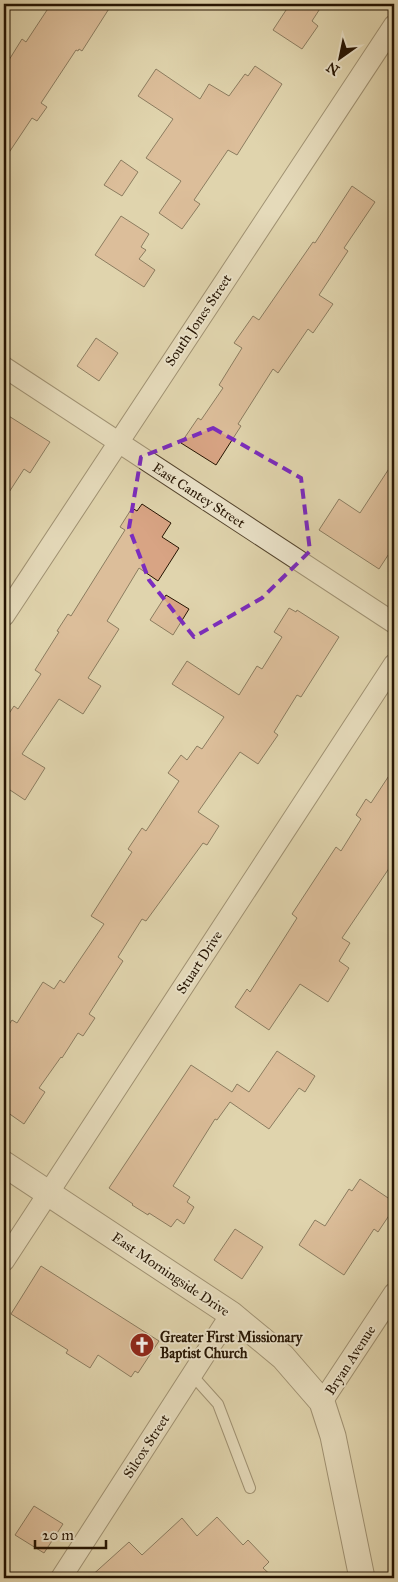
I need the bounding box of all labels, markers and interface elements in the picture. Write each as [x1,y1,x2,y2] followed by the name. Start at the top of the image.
[316,32,366,82] north arrow
[323,58,343,79] text: N
[161,271,236,370] street label: South Jones Street
[149,459,248,532] street label: East Cantey Street
[173,927,226,997] street label: Stuart Drive
[109,1229,233,1320] street label: East Morningside Drive
[322,1322,379,1398] street label: Bryan Avenue
[160,1329,304,1363] place label: Greater First Missionary Baptist Church
[129,1332,155,1358] church icon: Greater First Missionary Baptist Church
[120,1411,173,1481] street label: Silcox Street
[35,1517,106,1549] scale bar
[42,1526,74,1544] text: 20 m

